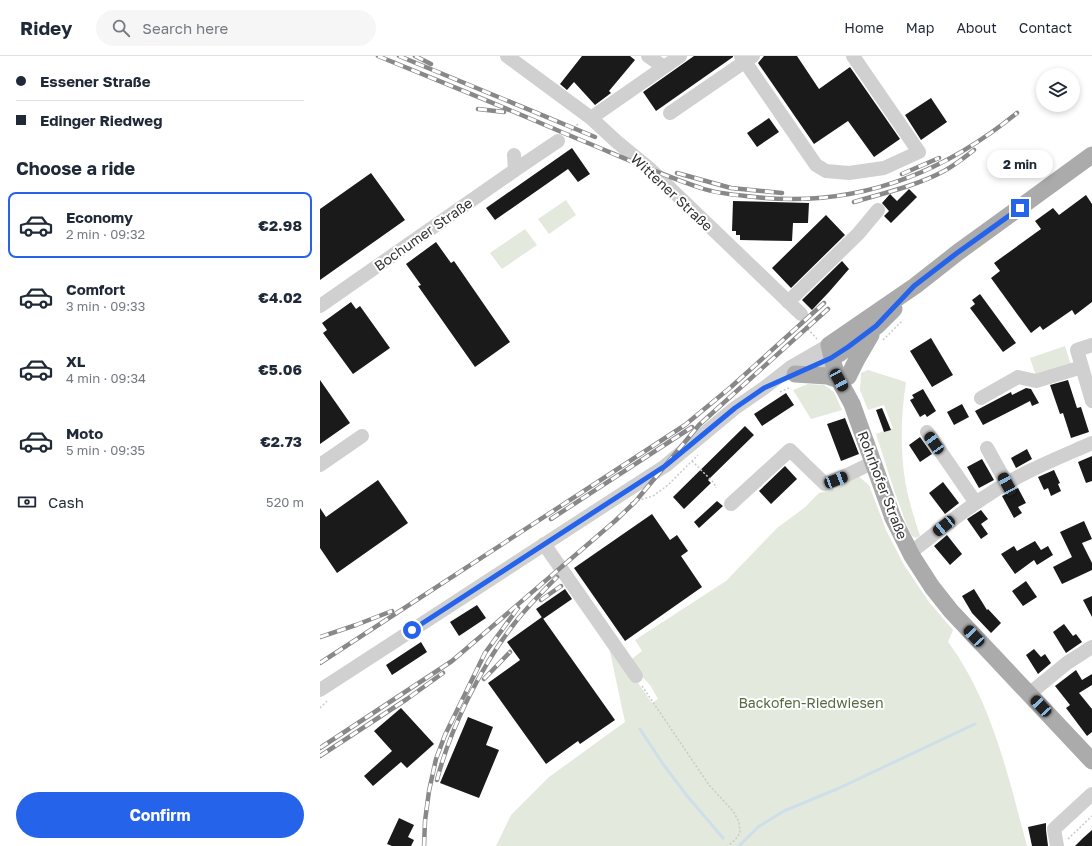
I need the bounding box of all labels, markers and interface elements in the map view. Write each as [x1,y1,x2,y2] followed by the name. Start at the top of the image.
[96,10,376,46] search box
[20,16,72,39] text: Ridey
[110,17,132,39] icon: search
[142,19,228,37] text: Search here
[844,19,884,36] text: Home
[906,19,934,36] text: Map
[956,19,997,36] text: About
[1019,19,1072,36] text: Contact
[1036,68,1080,112] map controls
[1036,68,1080,112] button: layers
[40,72,151,90] text: Essener Straße
[40,111,162,129] text: Edinger Riedweg
[628,150,716,234] street label: Wittener Straße
[987,150,1053,178] callout: 2 min
[1003,156,1037,172] text: 2 min
[16,157,135,179] text: Choose a ride
[371,194,475,274] street label: Bochumer Straße
[1011,199,1029,217] route end
[18,207,54,243] icon: car
[66,208,133,226] text: Economy
[258,216,302,234] text: €2.98
[66,226,145,242] text: 2 min · 09:32
[18,279,54,315] icon: car
[66,280,125,298] text: Comfort
[258,288,302,306] text: €4.02
[66,298,145,314] text: 3 min · 09:33
[18,351,54,387] icon: car
[66,352,85,370] text: XL
[258,360,302,378] text: €5.06
[828,367,850,393] car
[66,370,146,386] text: 4 min · 09:34
[18,423,54,459] icon: car
[66,424,103,442] text: Moto
[855,428,911,542] street label: Rohrhofer Straße
[922,430,946,456] car
[260,432,302,450] text: €2.73
[66,442,145,458] text: 5 min · 09:35
[823,470,849,490] car
[996,471,1018,497] car
[16,491,38,513] icon: cash
[48,493,84,511] text: Cash
[266,494,304,510] text: 520 m
[931,514,957,538] car
[403,621,421,639] route start
[961,623,987,649] car
[1028,693,1054,719] car
[738,694,884,711] park label: Backofen-Riedwiesen
[16,792,304,838] button: Confirm

